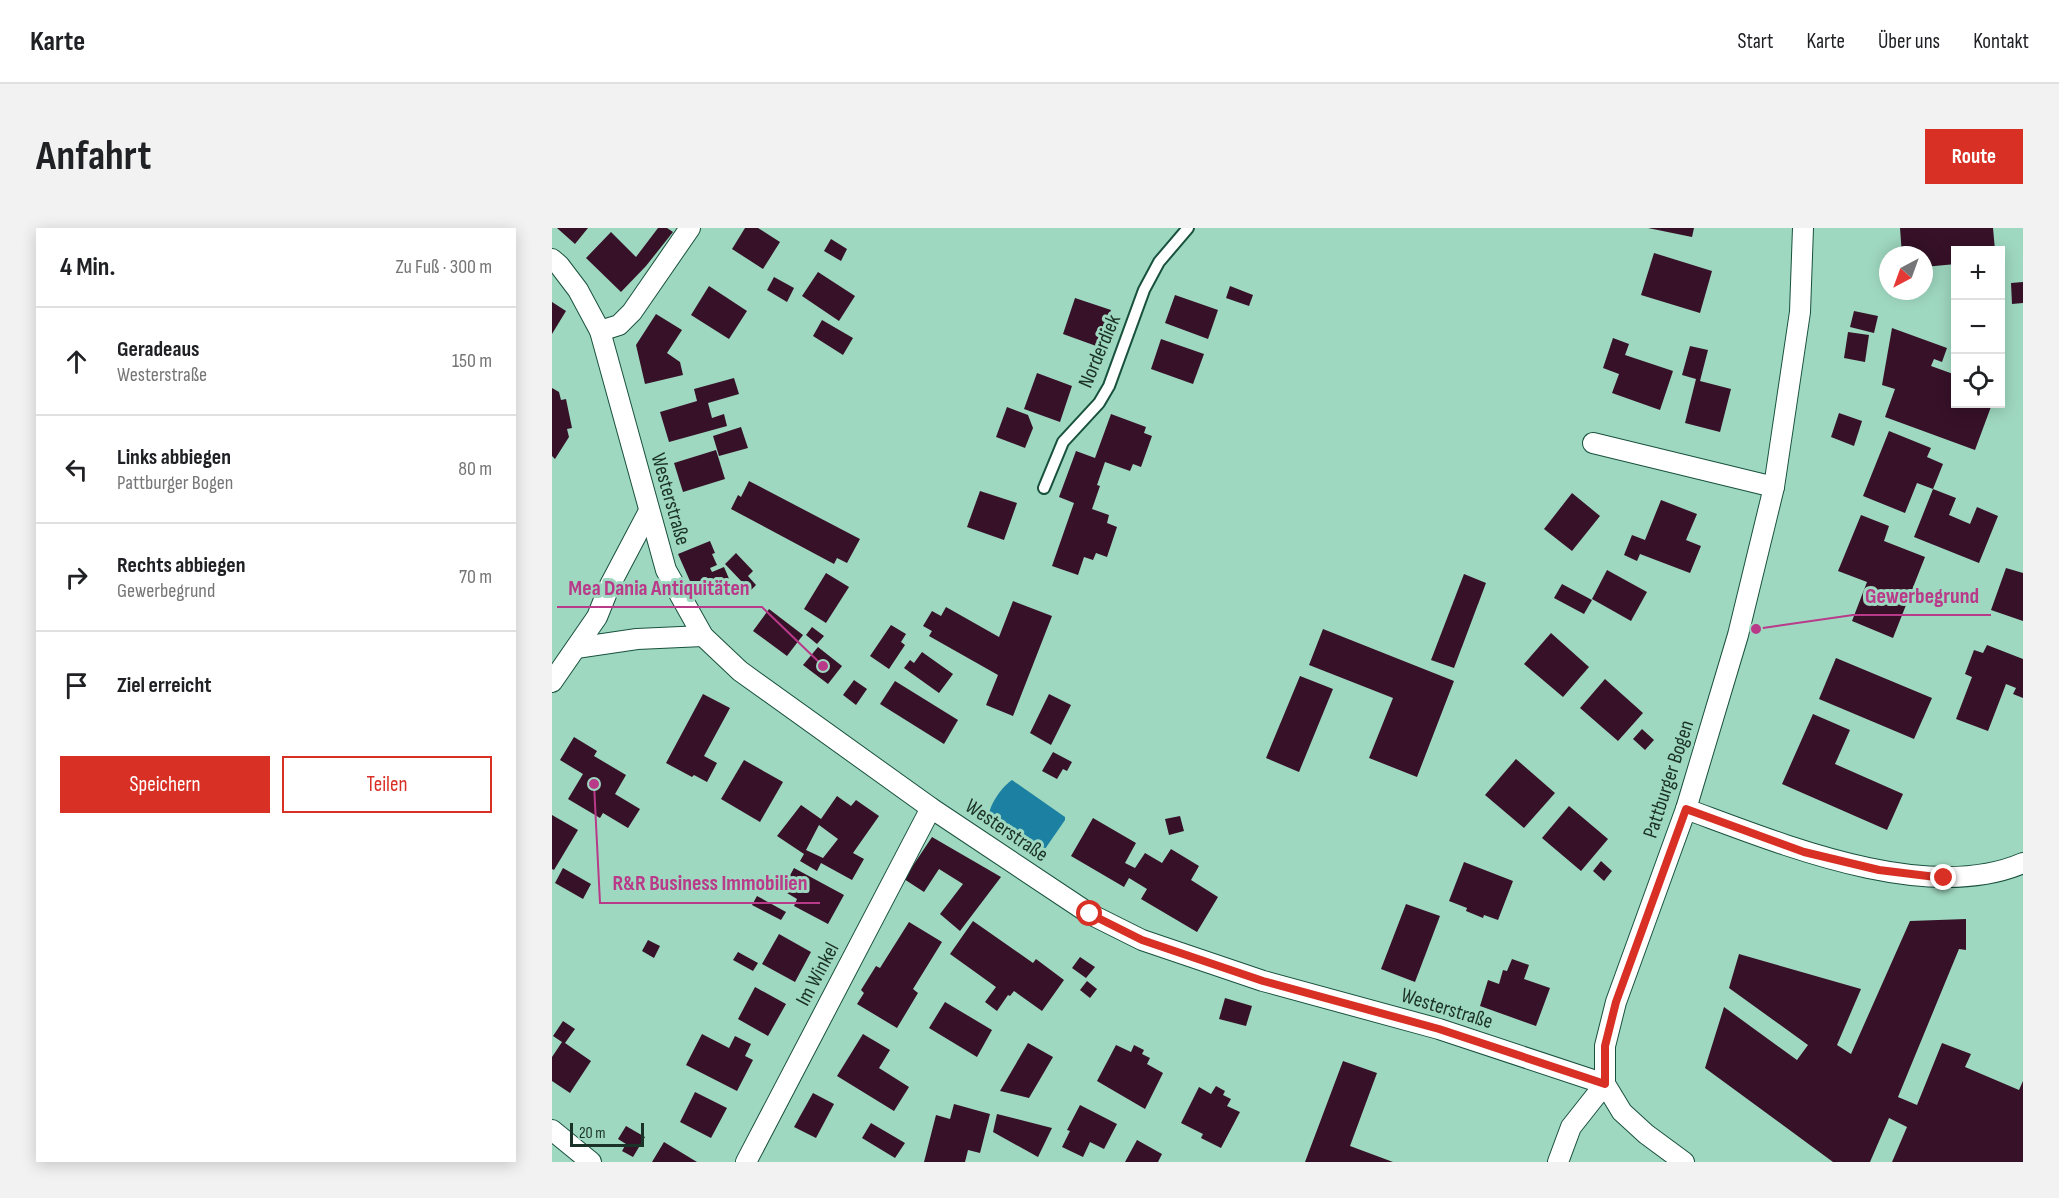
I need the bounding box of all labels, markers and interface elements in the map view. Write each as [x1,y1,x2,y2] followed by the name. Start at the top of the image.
[30,25,85,58] text: Karte
[1737,29,1774,54] text: Start
[1807,29,1845,54] text: Karte
[1878,29,1940,54] text: Über uns
[1973,29,2029,54] text: Kontakt
[1925,129,2023,184] button: Route
[36,131,151,182] text: Anfahrt
[1879,246,1933,300] north arrow
[1951,246,2005,408] map controls
[1951,246,2005,300] button: +
[60,252,115,283] text: 4 Min.
[396,255,492,279] text: Zu Fuß · 300 m
[1951,300,2005,354] button: −
[1073,311,1126,392] street label: Norderdiek
[117,336,200,363] text: Geradeaus
[60,345,93,378] icon: ahead
[452,349,492,373] text: 150 m
[1951,354,2005,408] button: locate
[117,363,207,387] text: Westerstraße
[117,444,231,471] text: Links abbiegen
[645,450,696,548] street label: Westerstraße
[60,453,93,486] icon: left
[458,457,492,481] text: 80 m
[117,471,233,495] text: Pattburger Bogen
[117,552,246,579] text: Rechts abbiegen
[60,561,93,594] icon: right
[459,565,492,589] text: 70 m
[557,567,762,607] callout: Mea Dania Antiquitäten
[568,575,750,602] text: Mea Dania Antiquitäten
[1853,575,1991,615] callout: Gewerbegrund
[117,579,215,603] text: Gewerbegrund
[1865,583,1979,610] text: Gewerbegrund
[60,669,93,702] icon: arrive
[117,672,212,699] text: Ziel erreicht
[1638,717,1699,841] street label: Pattburger Bogen
[60,756,270,813] button: Speichern
[282,756,492,813] button: Teilen
[960,794,1053,867] street label: Westerstraße
[600,863,820,903] callout: R&R Business Immobilien
[1930,864,1956,890] route end
[612,870,808,897] text: R&R Business Immobilien
[1076,900,1102,926] route start
[791,938,844,1010] street label: Im Winkel
[1398,983,1496,1034] street label: Westerstraße
[570,1120,644,1148] scale bar
[579,1124,606,1143] text: 20 m

